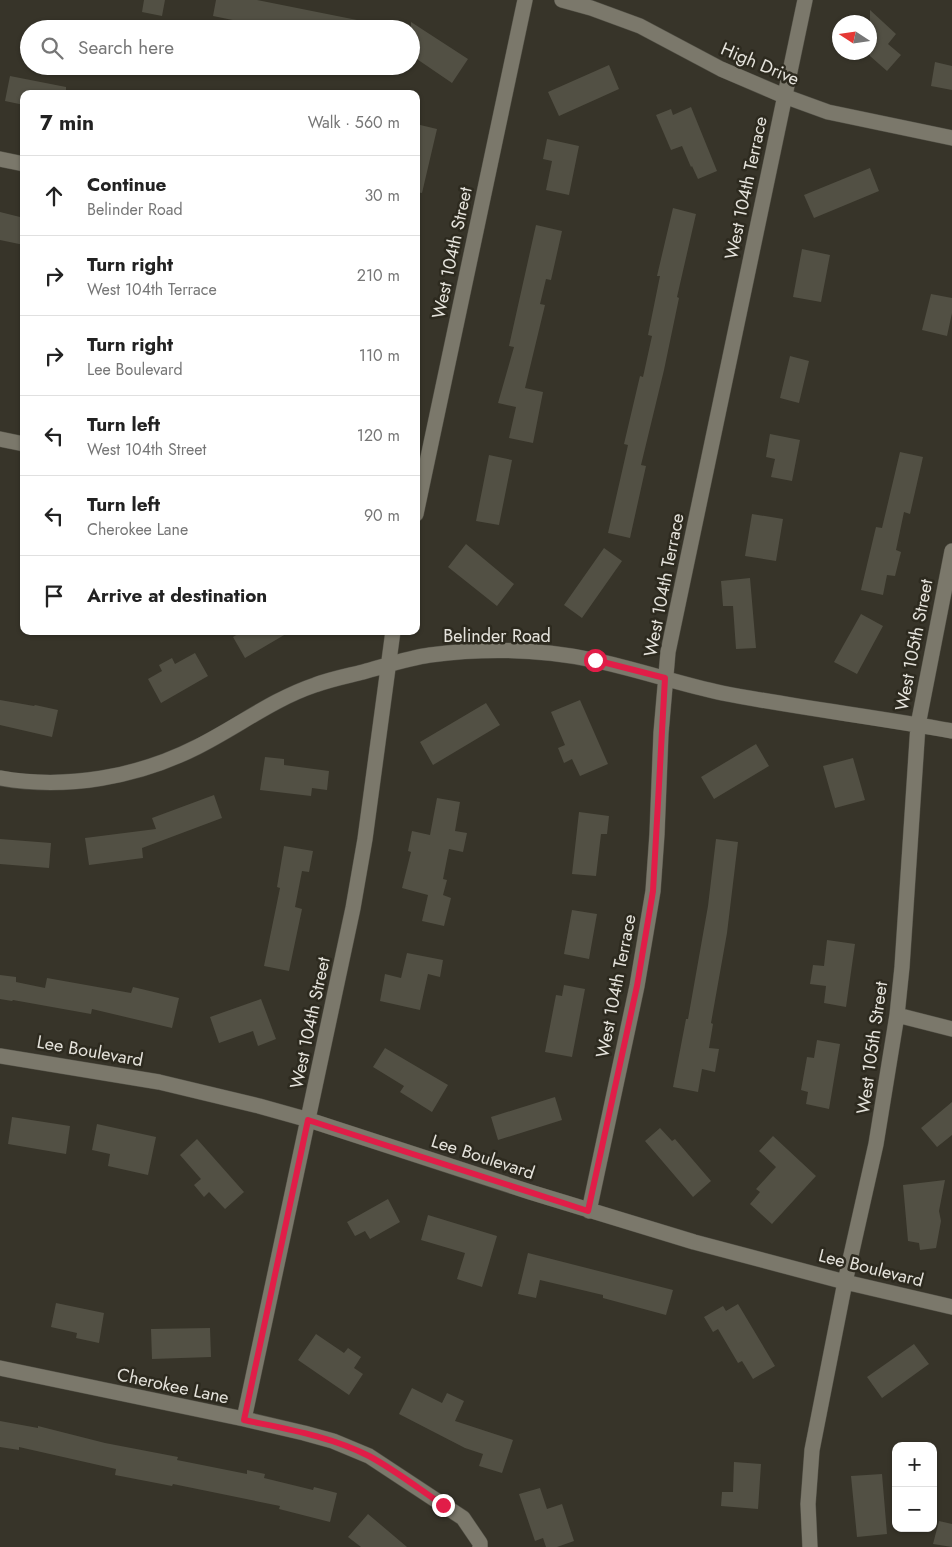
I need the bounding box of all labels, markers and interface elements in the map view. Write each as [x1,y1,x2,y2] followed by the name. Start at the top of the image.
[832,15,877,60] north arrow
[20,20,420,75] search box
[38,34,66,62] icon: search
[78,34,174,61] text: Search here
[717,36,803,92] street label: High Drive
[40,108,94,138] text: 7 min
[308,111,400,134] text: Walk · 560 m
[718,114,774,262] street label: West 104th Terrace
[87,171,166,198] text: Continue
[40,182,68,210] icon: ahead
[364,184,400,207] text: 30 m
[425,184,479,321] street label: West 104th Street
[87,198,183,221] text: Belinder Road
[87,251,173,278] text: Turn right
[40,262,68,290] icon: right
[357,264,400,287] text: 210 m
[87,278,217,301] text: West 104th Terrace
[87,331,173,358] text: Turn right
[40,342,68,370] icon: right
[359,344,400,367] text: 110 m
[87,358,183,381] text: Lee Boulevard
[87,411,160,438] text: Turn left
[40,422,68,450] icon: left
[357,424,400,447] text: 120 m
[87,438,206,461] text: West 104th Street
[87,491,160,518] text: Turn left
[40,502,68,530] icon: left
[364,504,400,527] text: 90 m
[637,511,691,659] street label: West 104th Terrace
[87,518,188,541] text: Cherokee Lane
[888,576,940,713] street label: West 105th Street
[40,582,68,610] icon: arrive
[87,582,267,609] text: Arrive at destination
[443,623,551,649] street label: Belinder Road
[584,649,607,672] route start
[589,912,643,1060] street label: West 104th Terrace
[283,954,337,1091] street label: West 104th Street
[850,979,894,1116] street label: West 105th Street
[35,1029,145,1073] street label: Lee Boulevard
[428,1128,538,1186] street label: Lee Boulevard
[816,1242,926,1294] street label: Lee Boulevard
[115,1361,231,1411] street label: Cherokee Lane
[892,1442,937,1532] map controls
[892,1442,937,1487] button: +
[892,1487,937,1532] button: −
[432,1494,455,1517] route end

